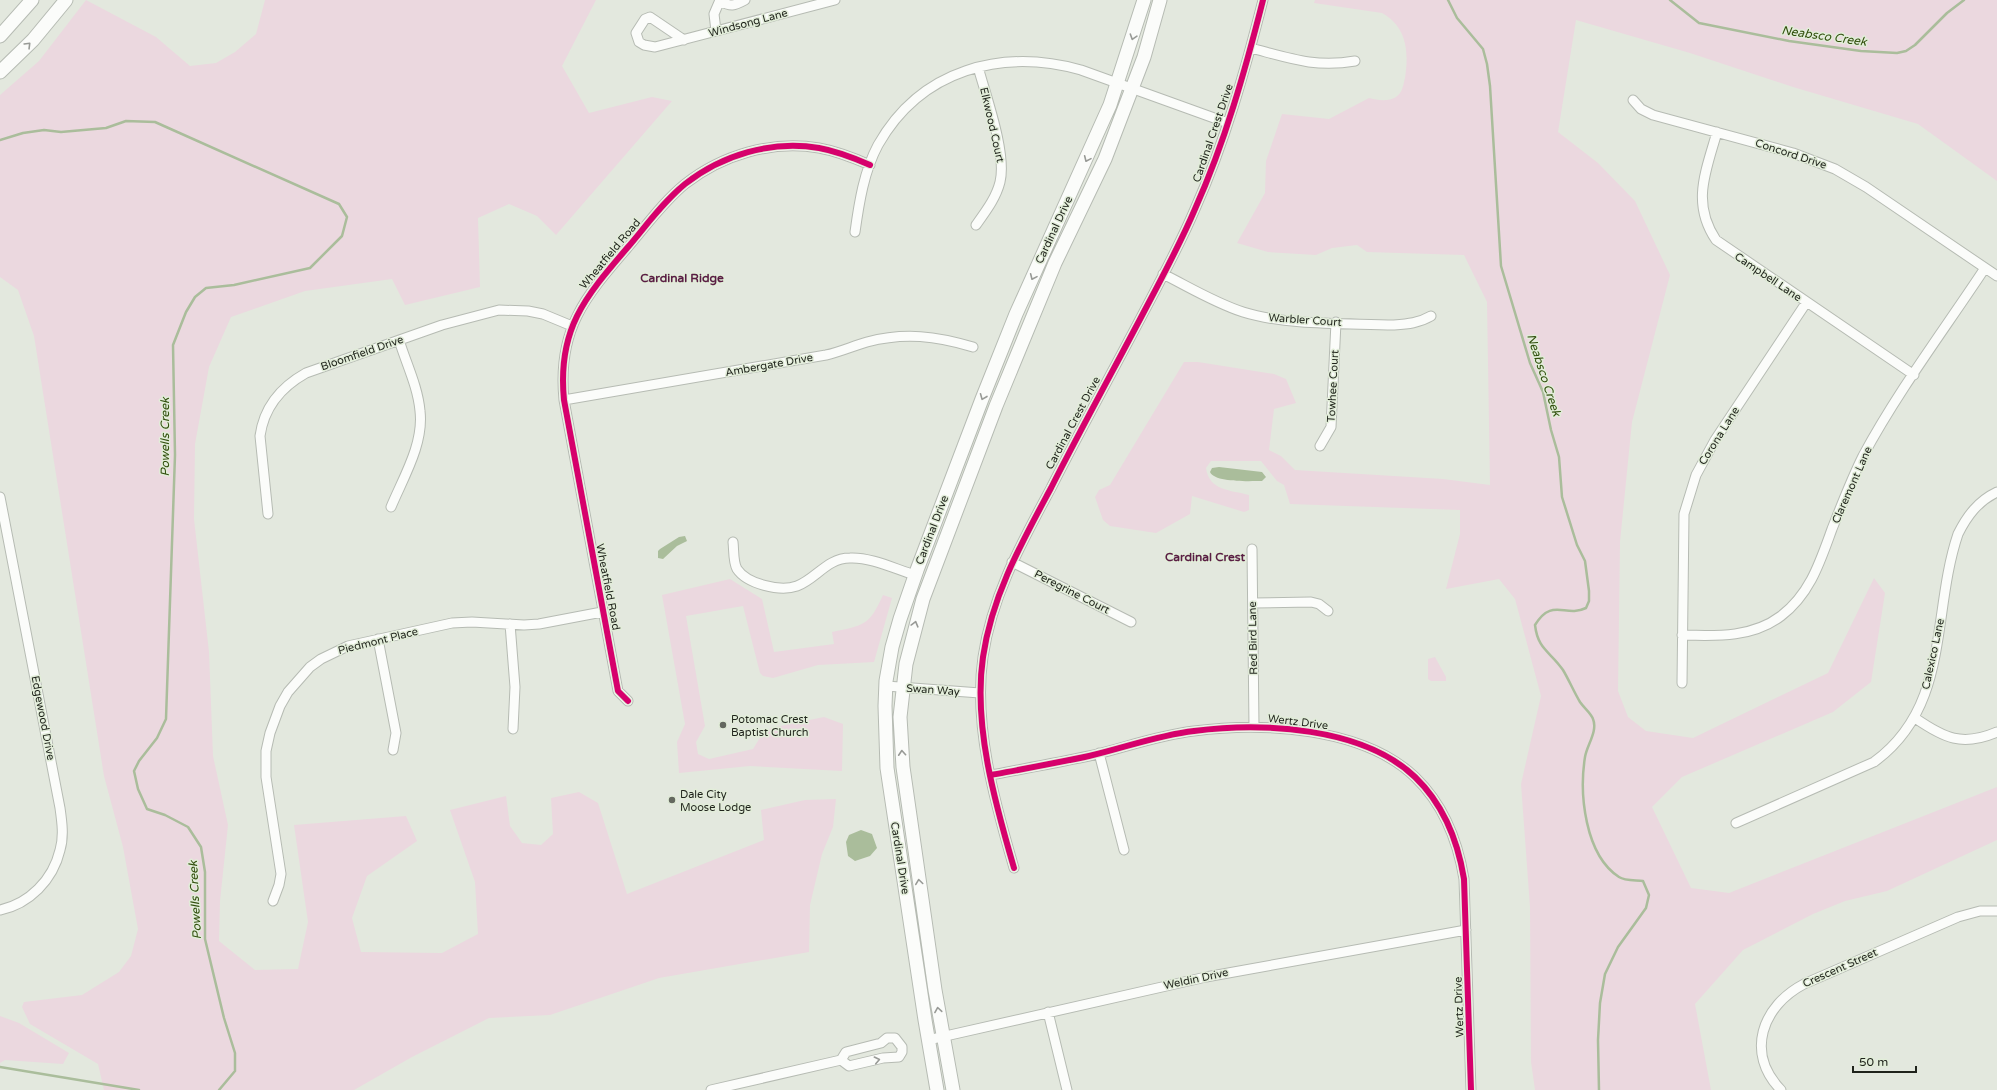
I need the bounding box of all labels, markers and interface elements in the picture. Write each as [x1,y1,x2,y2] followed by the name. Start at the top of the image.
[707,6,789,40] street label: Windsong Lane
[1780,23,1869,49] water label: Neabsco Creek
[1129,34,1138,41] one-way arrow
[23,42,31,49] one-way arrow
[1190,82,1236,184] street label: Cardinal Crest Drive
[977,86,1007,164] street label: Elkwood Court
[1754,136,1828,172] street label: Concord Drive
[1084,154,1092,162] one-way arrow
[1033,194,1075,266] street label: Cardinal Drive
[577,216,643,292] street label: Wheatfield Road
[1732,250,1804,304] street label: Campbell Lane
[640,271,724,286] district label: Cardinal Ridge
[1029,273,1037,280] one-way arrow
[1268,311,1342,329] street label: Warbler Court
[1524,332,1564,419] water label: Neabsco Creek
[319,333,405,373] street label: Bloomfield Drive
[1325,349,1341,423] street label: Towhee Court
[724,351,814,379] street label: Ambergate Drive
[1043,374,1103,472] street label: Cardinal Crest Drive
[979,393,987,400] one-way arrow
[158,396,172,476] water label: Powells Creek
[1696,405,1742,467] street label: Corona Lane
[1829,445,1875,525] street label: Claremont Lane
[913,494,951,566] street label: Cardinal Drive
[593,543,623,631] street label: Wheatfield Road
[1165,550,1245,564] district label: Cardinal Crest
[1032,567,1112,617] street label: Peregrine Court
[1246,601,1260,675] street label: Red Bird Lane
[1919,617,1947,691] street label: Calexico Lane
[910,621,919,628] one-way arrow
[337,625,419,657] street label: Piedmont Place
[28,675,58,761] street label: Edgewood Drive
[906,682,960,698] street label: Swan Way
[1267,712,1329,732] street label: Wertz Drive
[731,713,809,739] place label: Potomac Crest Baptist Church
[718,720,728,730] marker: Potomac Crest Baptist Church
[897,750,906,756] one-way arrow
[680,788,751,814] place label: Dale City Moose Lodge
[667,795,677,805] marker: Dale City Moose Lodge
[888,821,912,895] street label: Cardinal Drive
[186,859,204,940] water label: Powells Creek
[915,879,924,885] one-way arrow
[1801,946,1879,990] street label: Crescent Street
[1162,966,1230,992] street label: Weldin Drive
[1451,976,1467,1038] street label: Wertz Drive
[934,1007,943,1013] one-way arrow
[1853,1048,1916,1074] scale bar
[1859,1055,1888,1069] text: 50 m
[874,1056,881,1064] one-way arrow

